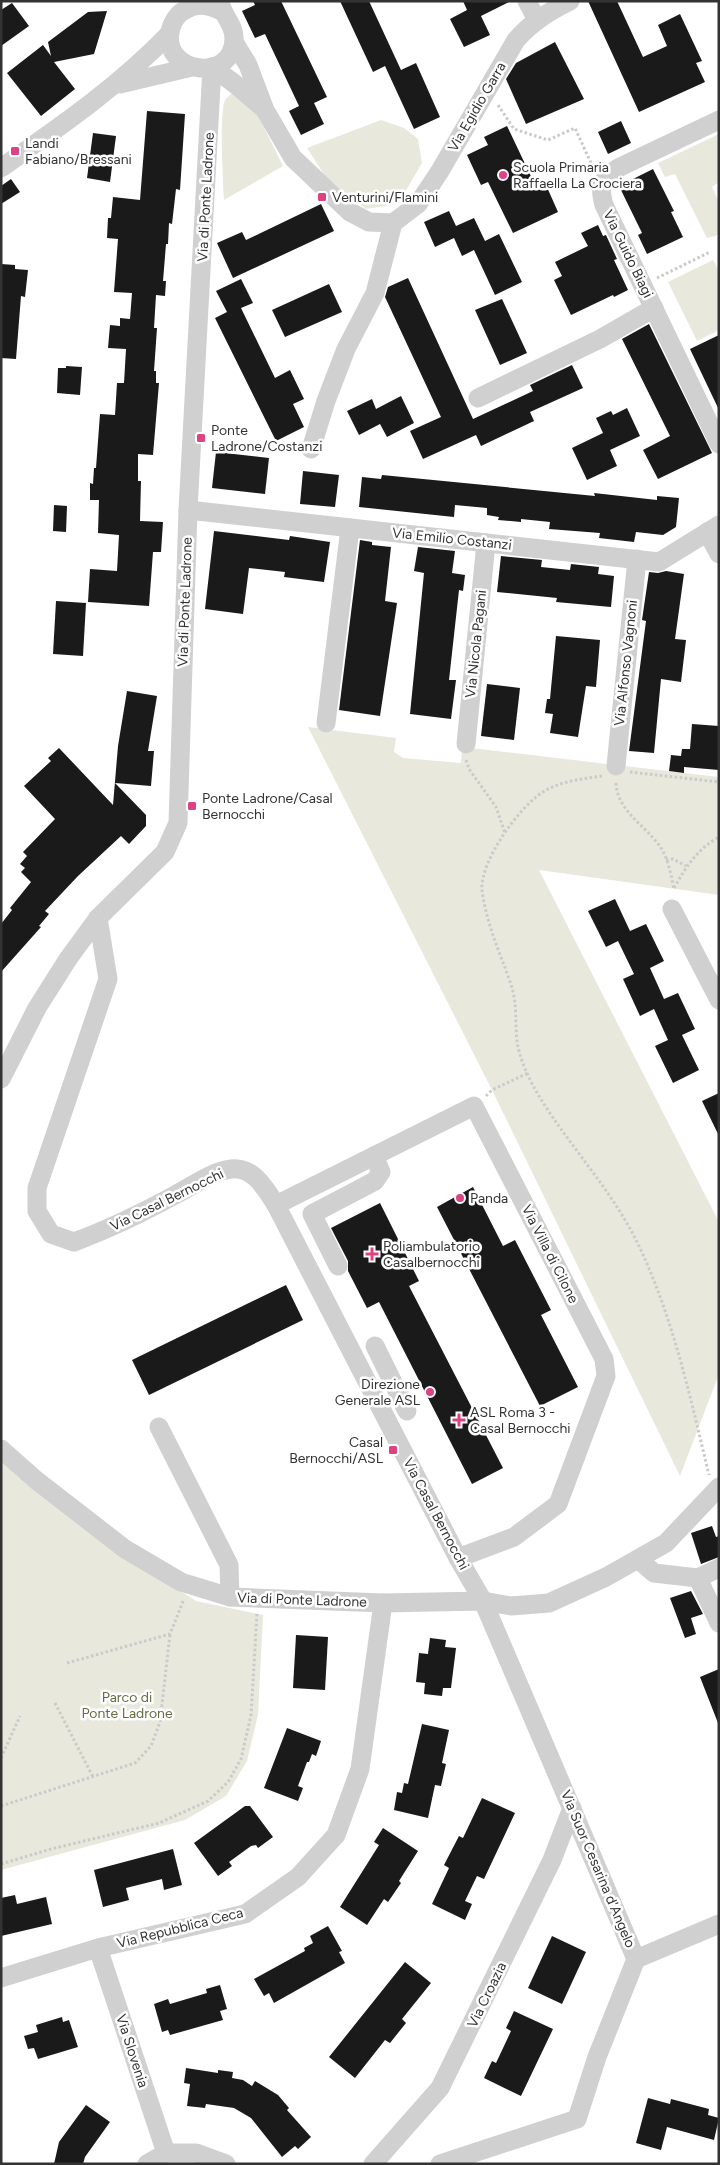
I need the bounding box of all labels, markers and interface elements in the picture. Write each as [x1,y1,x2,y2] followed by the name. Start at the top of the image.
[444,59,510,155] street label: Via Egidio Garra
[194,131,218,262] street label: Via di Ponte Ladrone
[25,135,132,168] place label: Landi Fabiano/Bressani
[9,145,21,157] marker: Landi Fabiano/Bressani
[513,159,642,192] place label: Scuola Primaria Raffaella La Crociera
[497,169,509,181] marker: Scuola Primaria Raffaella La Crociera
[332,189,438,206] place label: Venturini/Flamini
[316,191,328,203] marker: Venturini/Flamini
[599,207,657,301] street label: Via Guido Biagi
[211,422,322,455] place label: Ponte Ladrone/Costanzi
[195,432,207,444] marker: Ponte Ladrone/Costanzi
[391,524,513,554] street label: Via Emilio Costanzi
[174,537,196,667] street label: Via di Ponte Ladrone
[462,589,490,699] street label: Via Nicola Pagani
[611,599,641,727] street label: Via Alfonso Vagnoni
[202,790,333,823] place label: Ponte Ladrone/Casal Bernocchi
[186,800,198,812] marker: Ponte Ladrone/Casal Bernocchi
[108,1165,226,1235] street label: Via Casal Bernocchi
[470,1190,508,1207] place label: Panda
[454,1192,466,1204] marker: Panda
[518,1202,582,1306] street label: Via Villa di Cilone
[383,1238,480,1271] place label: Poliambulatorio Casalbernocchi
[365,1247,379,1261] marker: Poliambulatorio Casalbernocchi
[335,1376,421,1409] place label: Direzione Generale ASL
[424,1386,436,1398] marker: Direzione Generale ASL
[470,1404,571,1437] place label: ASL Roma 3 - Casal Bernocchi
[452,1413,466,1427] marker: ASL Roma 3 - Casal Bernocchi
[289,1434,384,1467] place label: Casal Bernocchi/ASL
[387,1444,399,1456] marker: Casal Bernocchi/ASL
[399,1455,473,1573] street label: Via Casal Bernocchi
[237,1589,367,1611] street label: Via di Ponte Ladrone
[81,1689,173,1722] park label: Parco di Ponte Ladrone
[557,1788,639,1950] street label: Via Suor Cesarina d'Angelo
[115,1904,245,1952] street label: Via Repubblica Ceca
[464,1959,510,2031] street label: Via Croazia
[112,2012,152,2090] street label: Via Slovenia

